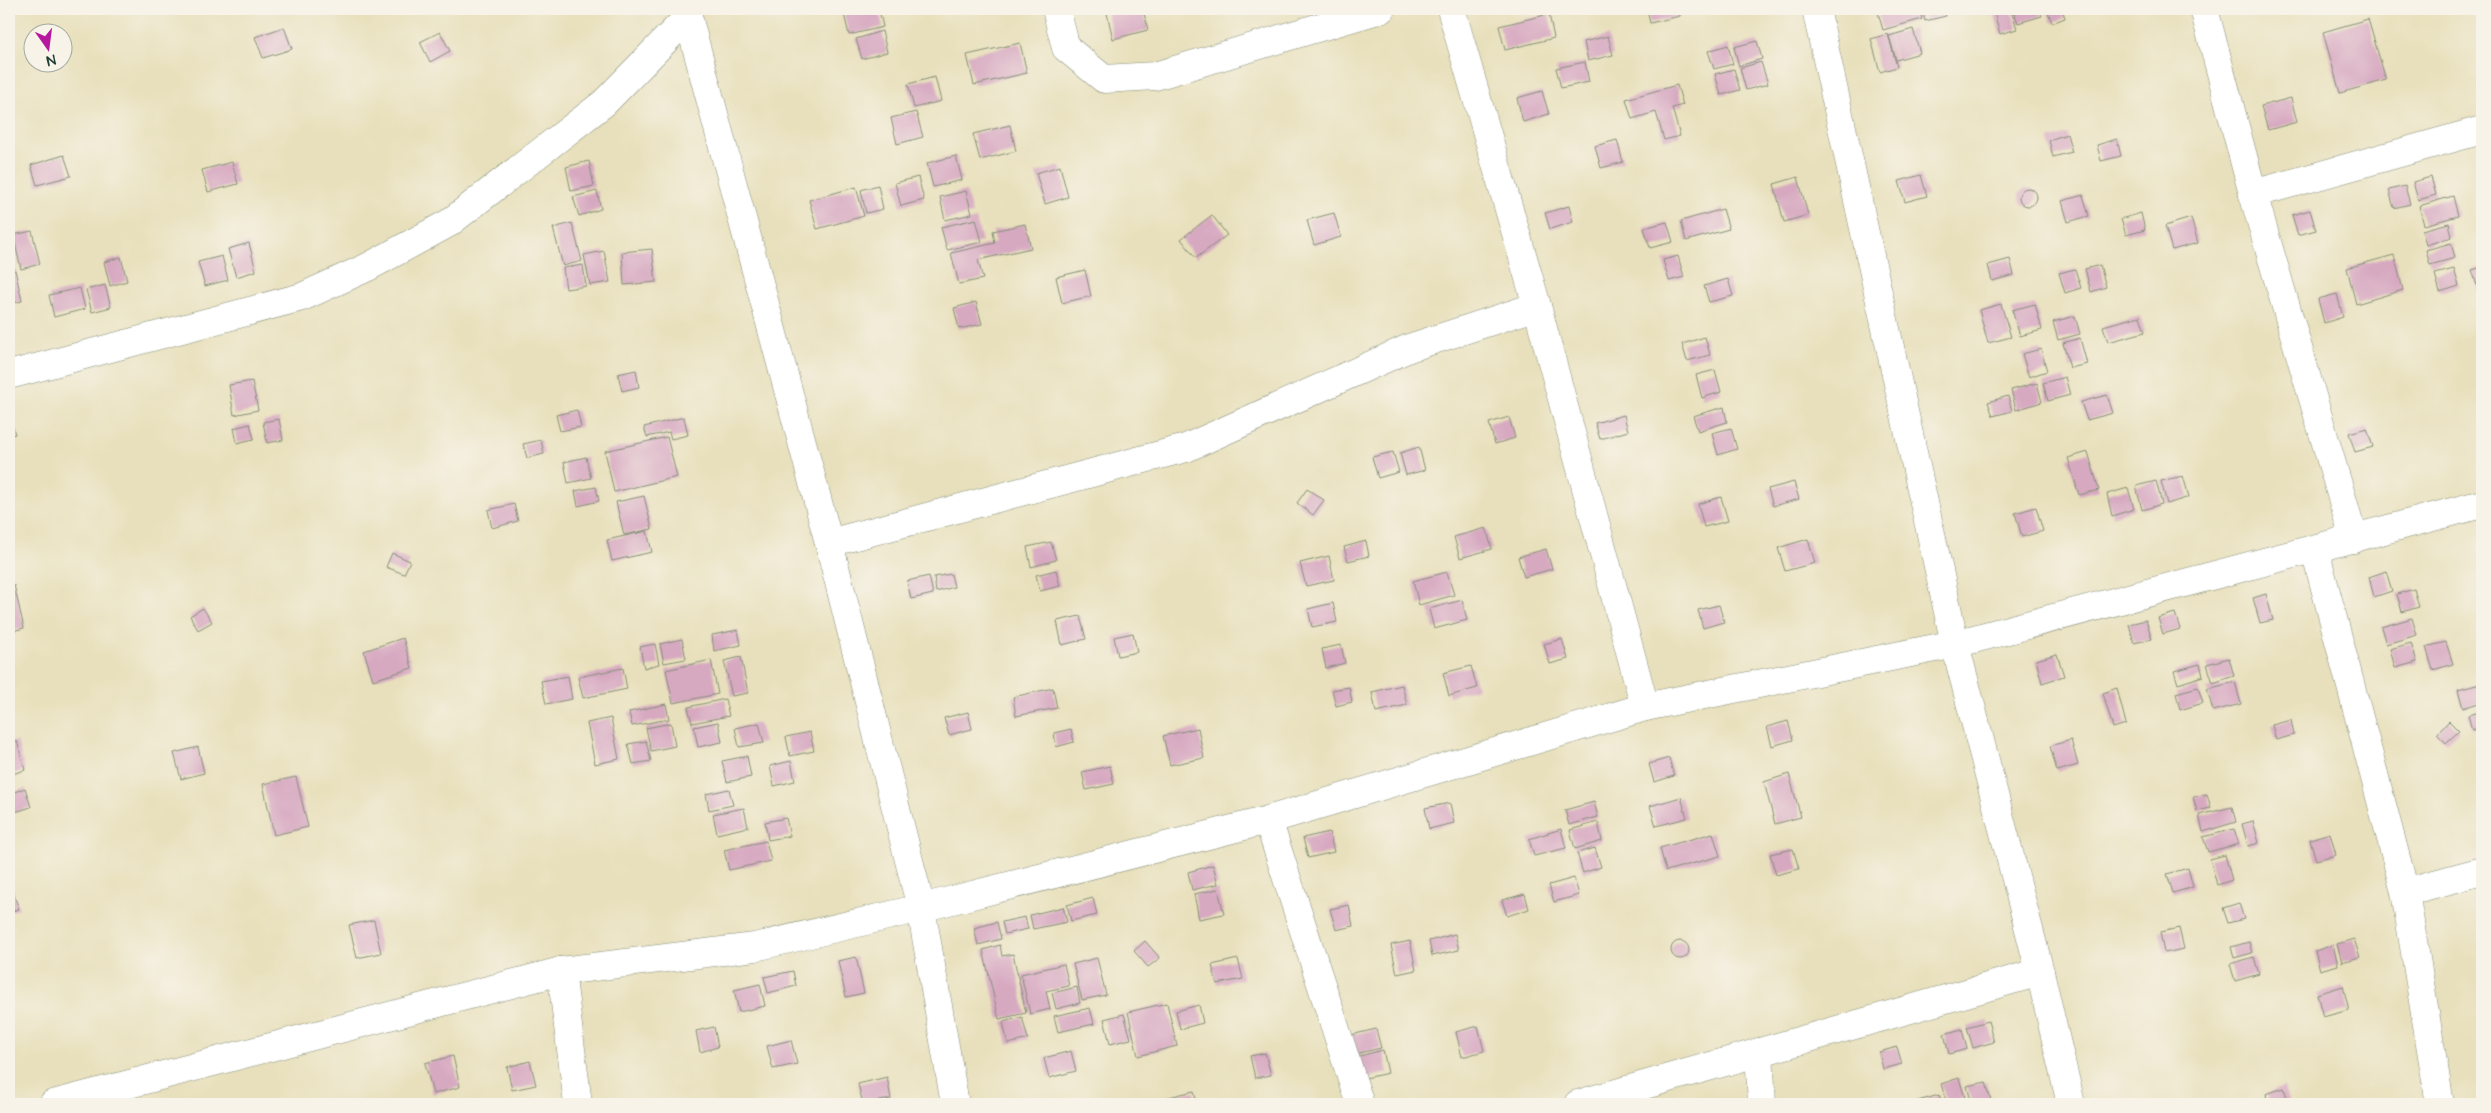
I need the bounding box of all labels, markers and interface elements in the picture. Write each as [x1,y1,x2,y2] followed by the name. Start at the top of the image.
[22,22,72,72] north arrow
[44,49,58,70] text: N

